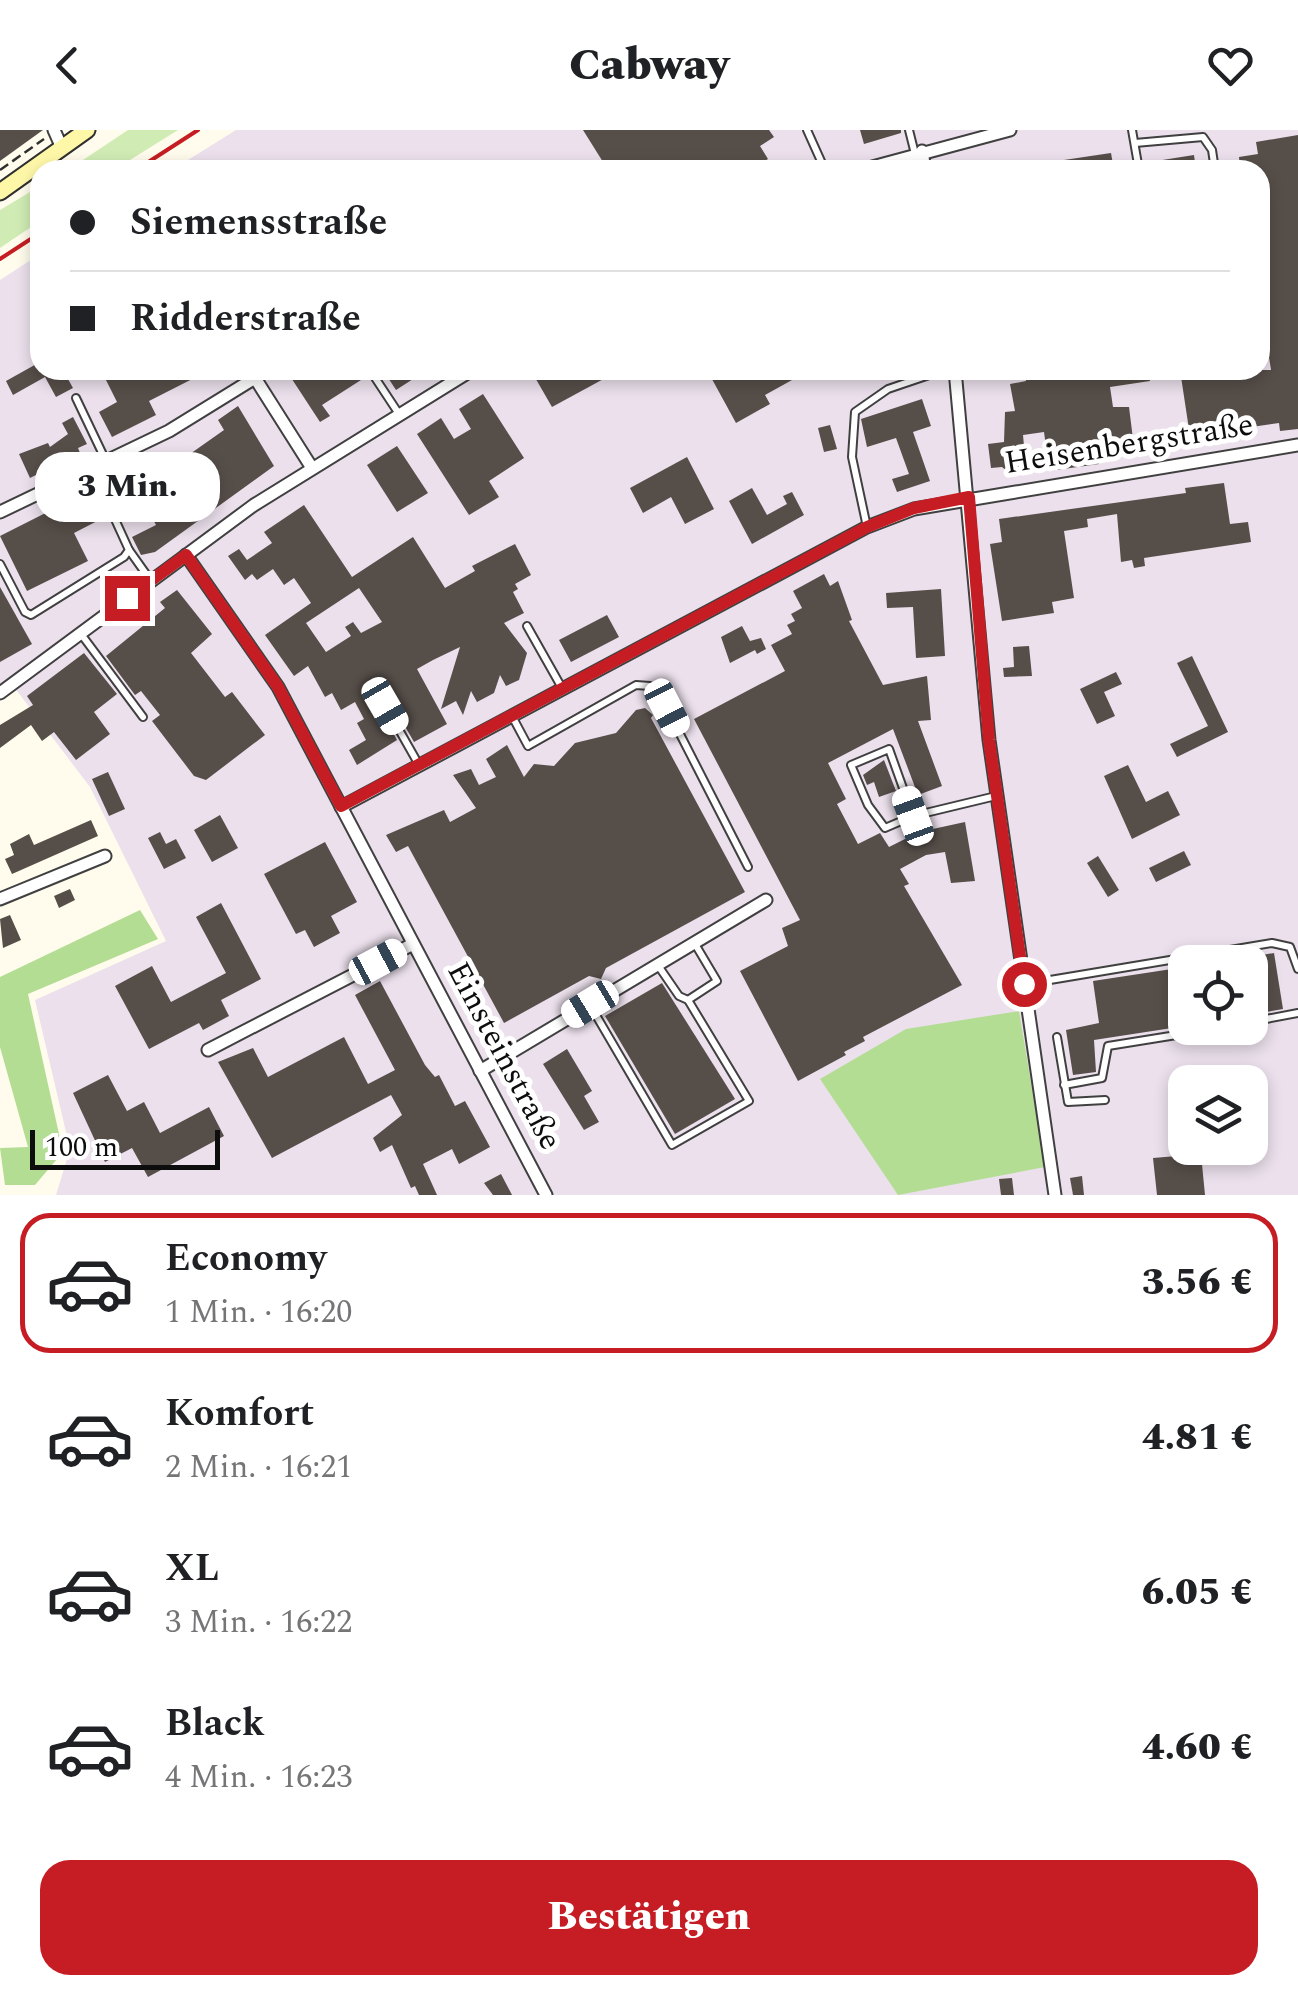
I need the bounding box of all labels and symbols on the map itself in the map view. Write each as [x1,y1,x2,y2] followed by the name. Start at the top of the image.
[1001,400,1257,488] street label: Heisenbergstraße
[34,453,220,523] callout: 3 Min.
[105,576,150,621] route end
[357,673,413,739] car
[640,674,694,742] car
[889,783,937,849] car
[344,935,412,989] car
[434,953,574,1159] street label: Einsteinstraße
[1002,962,1047,1007] route start
[557,976,623,1032] car
[30,1125,220,1170] scale bar

